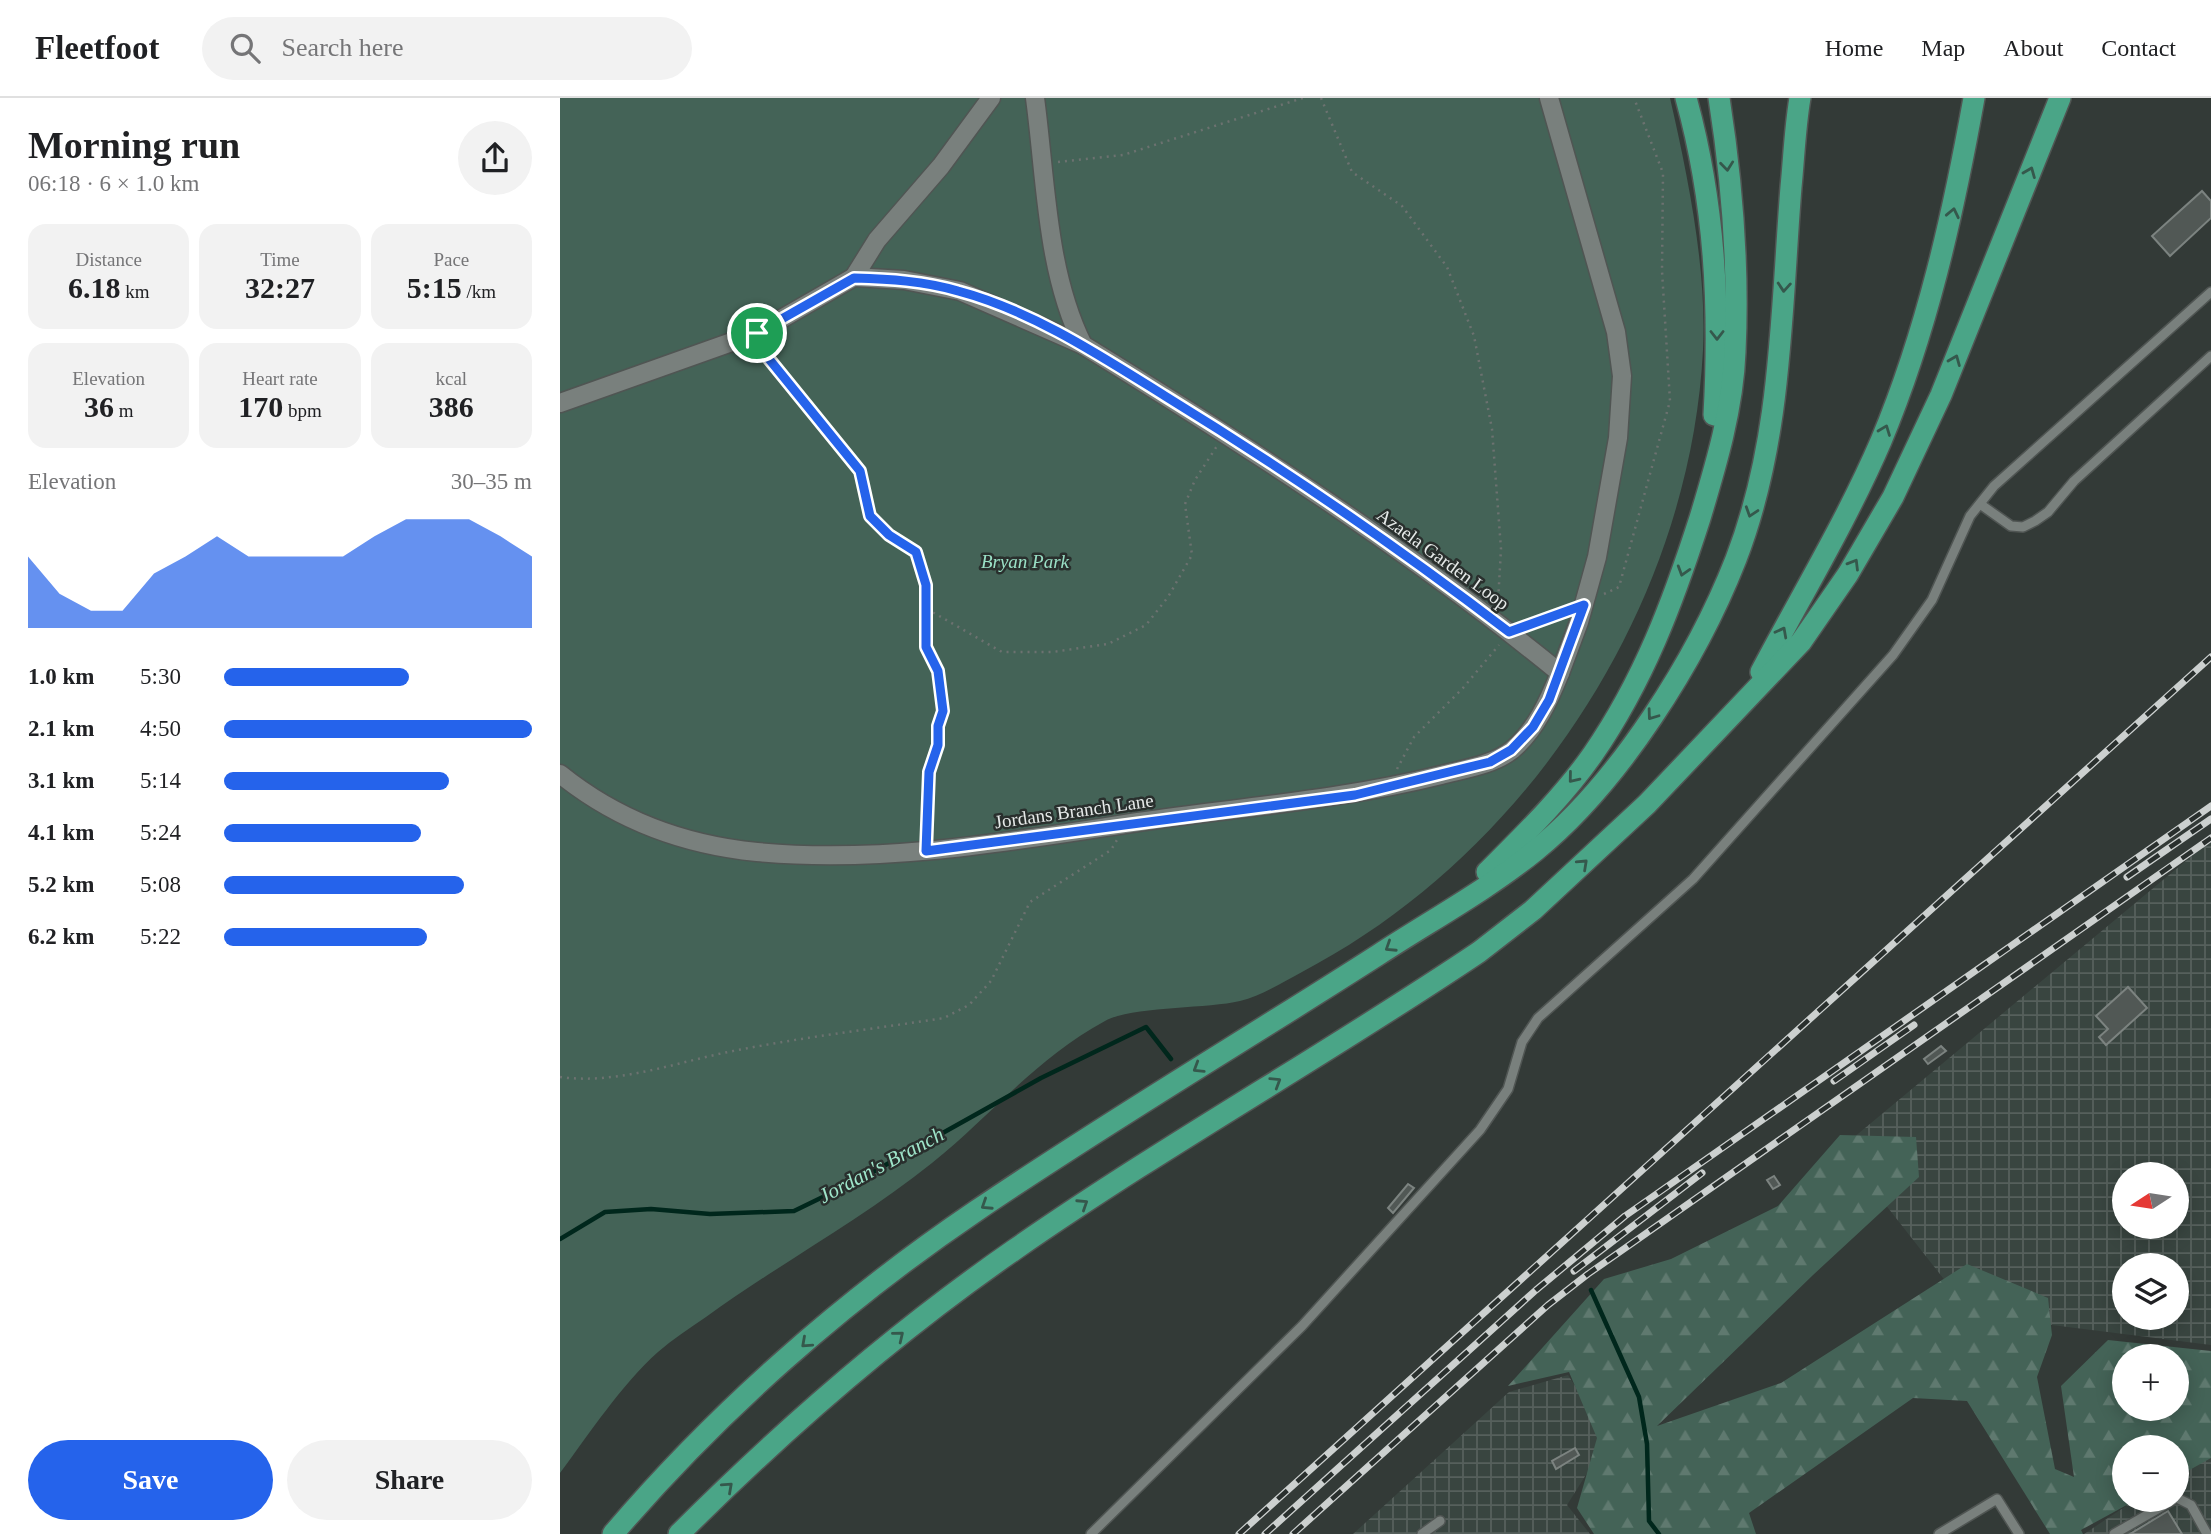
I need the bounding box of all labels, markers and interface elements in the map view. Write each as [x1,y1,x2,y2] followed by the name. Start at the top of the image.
[202,17,692,80] search box
[226,29,264,67] icon: search
[35,30,160,66] text: Fleetfoot
[282,33,404,62] text: Search here
[1825,35,1883,61] text: Home
[1921,35,1965,61] text: Map
[2003,35,2063,61] text: About
[2101,35,2176,61] text: Contact
[458,121,532,195] button: share
[28,124,240,166] text: Morning run
[1719,161,1734,172] one-way arrow
[2022,167,2036,180] one-way arrow
[28,171,199,196] text: 06:18 · 6 × 1.0 km
[1945,207,1959,219] one-way arrow
[75,249,142,270] text: Distance
[260,249,300,270] text: Time
[433,249,469,270] text: Pace
[68,271,120,304] text: 6.18
[245,271,315,304] text: 32:27
[407,271,462,304] text: 5:15
[120,281,149,302] text: km
[462,281,496,302] text: /km
[1777,282,1792,293] one-way arrow
[727,303,787,363] pin
[738,314,776,352] icon: arrive
[1709,330,1725,341] one-way arrow
[1946,355,1960,367] one-way arrow
[72,368,145,389] text: Elevation
[242,368,318,389] text: Heart rate
[435,368,467,389] text: kcal
[84,390,114,423] text: 36
[238,390,283,423] text: 170
[429,390,474,423] text: 386
[114,400,133,421] text: m
[283,400,322,421] text: bpm
[1877,424,1891,436] one-way arrow
[28,469,116,494] text: Elevation
[451,469,532,494] text: 30–35 m
[1373,504,1513,614] street label: Azaela Garden Loop
[1745,505,1759,517] one-way arrow
[981,551,1070,572] park label: Bryan Park
[1845,558,1858,571] one-way arrow
[1677,564,1691,576] one-way arrow
[1774,627,1787,640] one-way arrow
[28,664,94,689] text: 1.0 km
[140,664,181,689] text: 5:30
[1648,707,1660,720] one-way arrow
[28,716,94,741] text: 2.1 km
[140,716,181,741] text: 4:50
[28,768,94,793] text: 3.1 km
[140,768,181,793] text: 5:14
[1569,771,1582,783] one-way arrow
[993,789,1155,833] street label: Jordans Branch Lane
[28,820,94,845] text: 4.1 km
[140,820,181,845] text: 5:24
[1575,859,1588,872] one-way arrow
[28,872,94,897] text: 5.2 km
[140,872,181,897] text: 5:08
[28,924,94,949] text: 6.2 km
[140,924,181,949] text: 5:22
[1385,938,1398,951] one-way arrow
[1193,1060,1206,1073] one-way arrow
[1268,1078,1281,1091] one-way arrow
[814,1122,948,1208] water label: Jordan's Branch
[2112,1162,2189,1239] north arrow
[2112,1162,2189,1512] map controls
[981,1196,994,1209] one-way arrow
[1076,1199,1089,1212] one-way arrow
[2112,1253,2189,1330] button: layers
[891,1332,903,1345] one-way arrow
[801,1335,814,1348] one-way arrow
[2112,1344,2189,1421] button: +
[2112,1435,2189,1512] button: −
[28,1440,273,1520] button: Save
[287,1440,532,1520] button: Share
[720,1483,733,1495] one-way arrow

